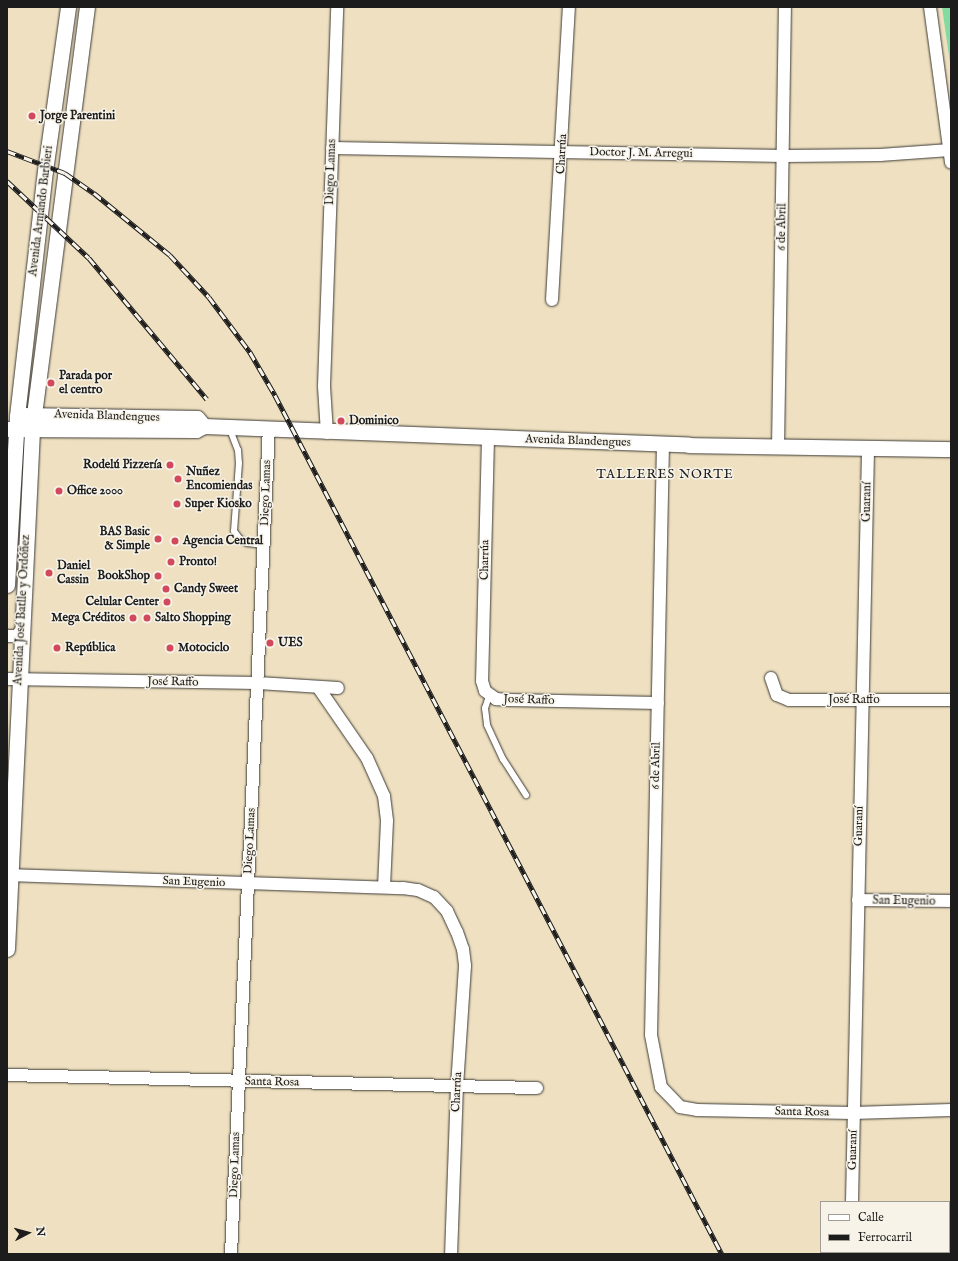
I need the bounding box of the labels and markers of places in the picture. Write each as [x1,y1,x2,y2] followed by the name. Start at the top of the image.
[40,109,115,123] place label: Jorge Parentini
[27,111,37,121] marker: Jorge Parentini
[59,369,112,397] place label: Parada por el centro
[46,378,56,388] marker: Parada por el centro
[349,414,399,428] place label: Dominico
[336,416,346,426] marker: Dominico
[83,458,162,472] place label: Rodelú Pizzería
[165,460,175,470] marker: Rodelú Pizzería
[186,465,252,493] place label: Nuñez Encomiendas
[173,474,183,484] marker: Nuñez Encomiendas
[67,484,123,498] place label: Office 2000
[54,486,64,496] marker: Office 2000
[185,497,252,511] place label: Super Kiosko
[172,499,182,509] marker: Super Kiosko
[100,525,150,553] place label: BAS Basic & Simple
[153,534,163,544] marker: BAS Basic & Simple
[183,534,263,548] place label: Agencia Central
[170,536,180,546] marker: Agencia Central
[179,555,217,569] place label: Pronto!
[166,557,176,567] marker: Pronto!
[57,559,90,587] place label: Daniel Cassin
[44,568,54,578] marker: Daniel Cassin
[97,569,150,583] place label: BookShop
[153,571,163,581] marker: BookShop
[174,582,238,596] place label: Candy Sweet
[161,584,171,594] marker: Candy Sweet
[85,595,159,609] place label: Celular Center
[162,597,172,607] marker: Celular Center
[51,611,125,625] place label: Mega Créditos
[155,611,231,625] place label: Salto Shopping
[128,613,138,623] marker: Mega Créditos
[142,613,152,623] marker: Salto Shopping
[278,636,303,650] place label: UES
[265,638,275,648] marker: UES
[65,641,115,655] place label: República
[178,641,229,655] place label: Motociclo
[52,643,62,653] marker: República
[165,643,175,653] marker: Motociclo

